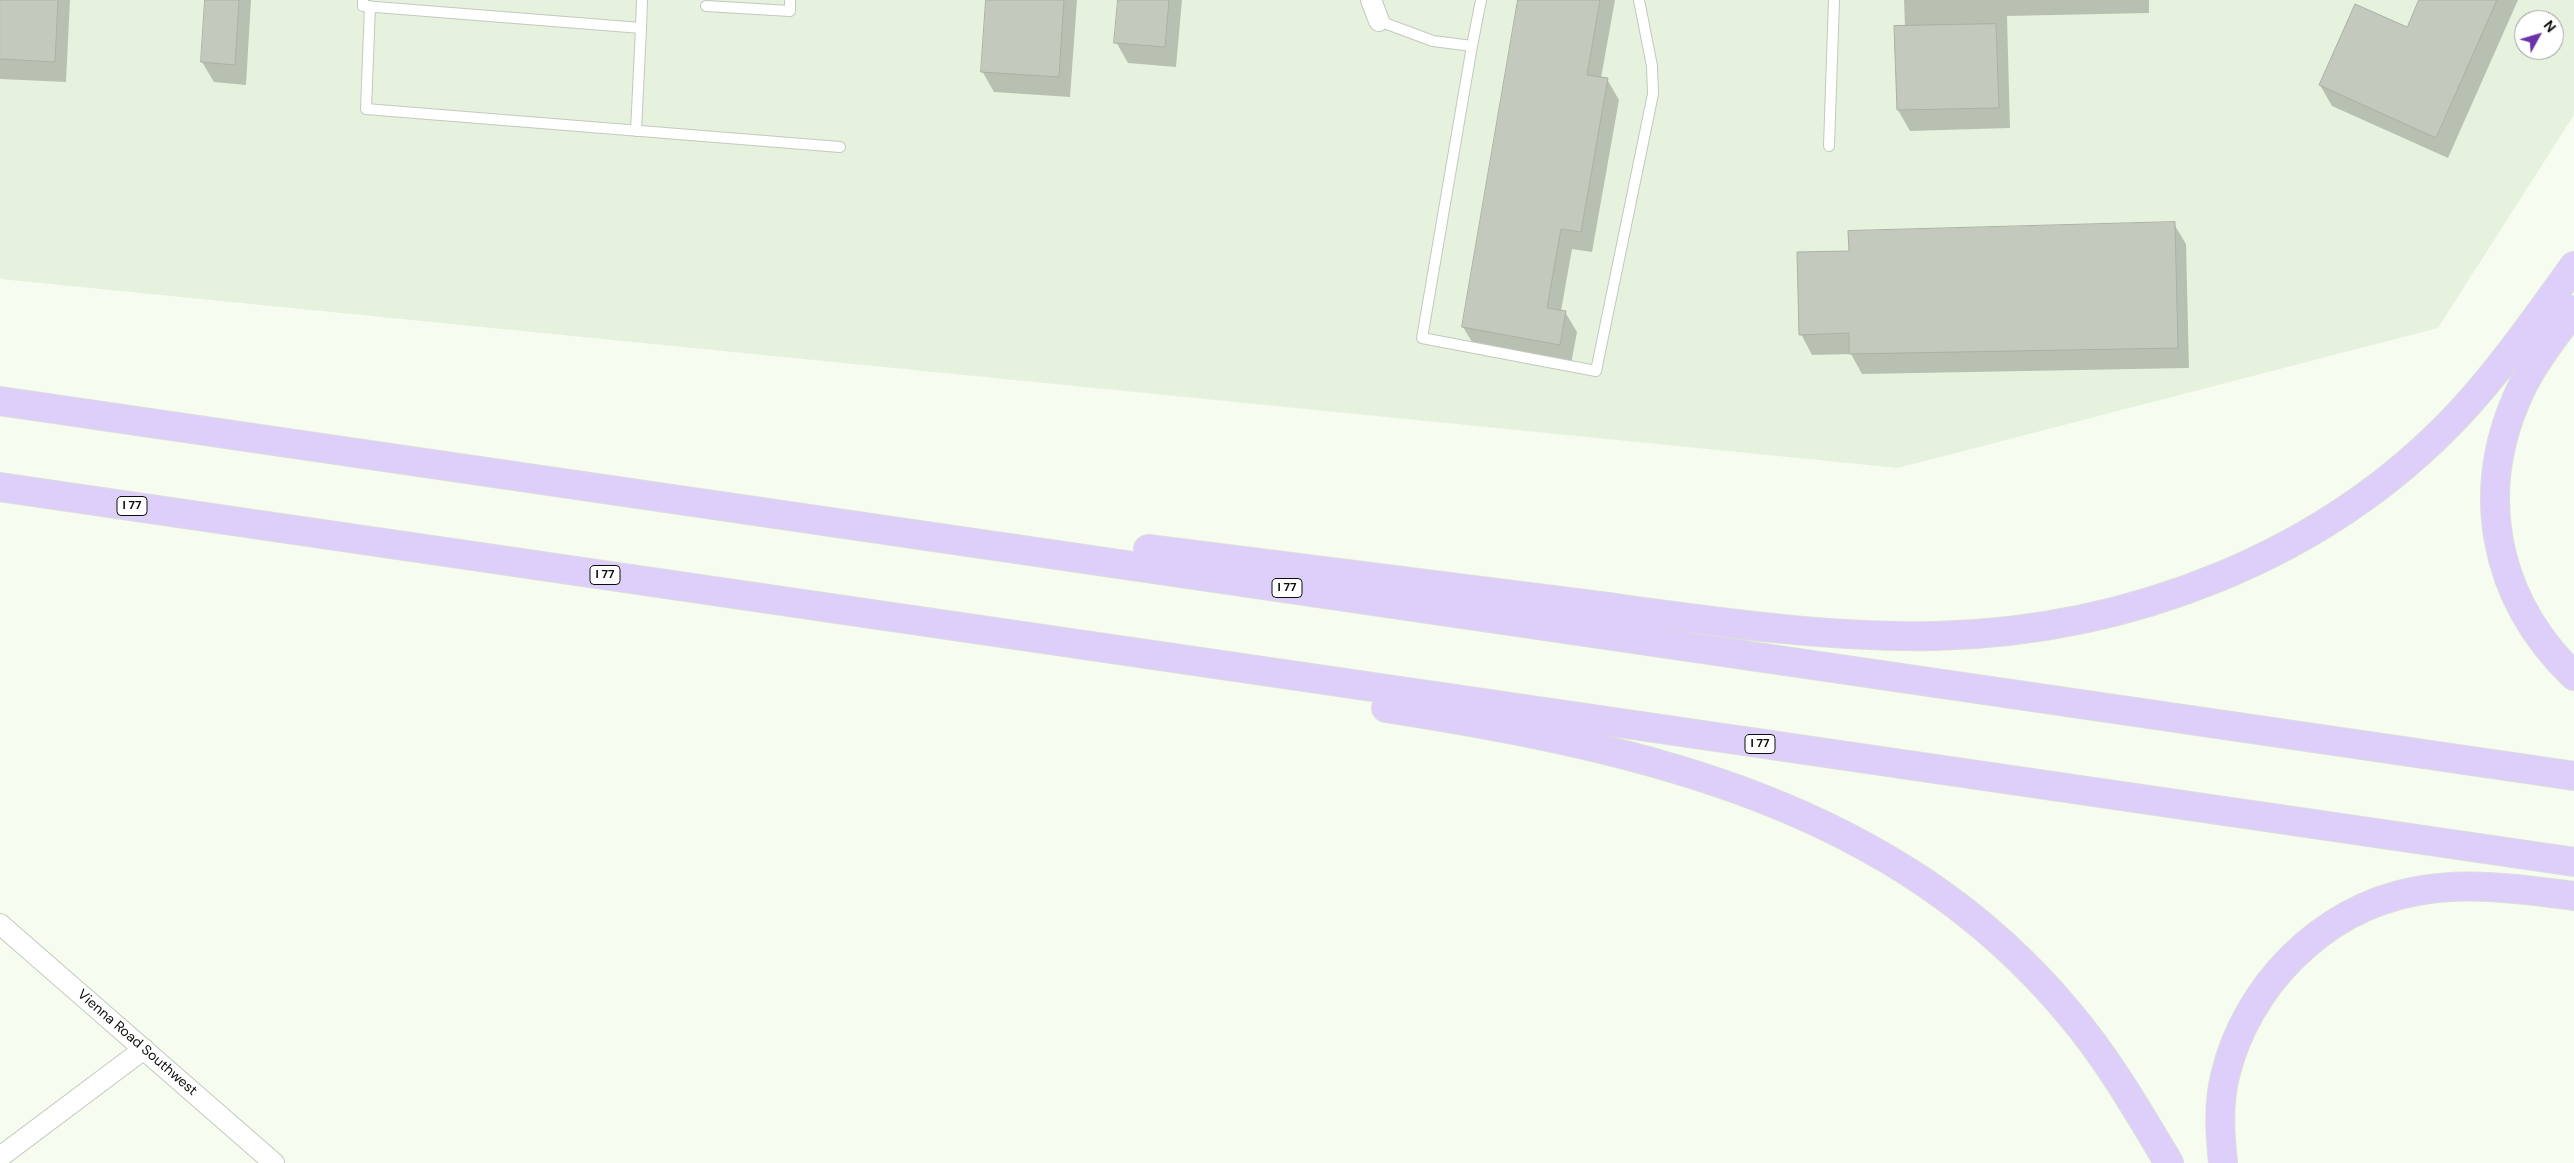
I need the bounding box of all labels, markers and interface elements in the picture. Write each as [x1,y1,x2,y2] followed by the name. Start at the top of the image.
[2514,10,2564,60] north arrow
[2540,17,2560,36] text: N
[117,496,147,516] road number: I 77
[590,566,620,584] road number: I 77
[1272,578,1302,598] road number: I 77
[1745,734,1775,754] road number: I 77
[74,986,200,1100] street label: Vienna Road Southwest

